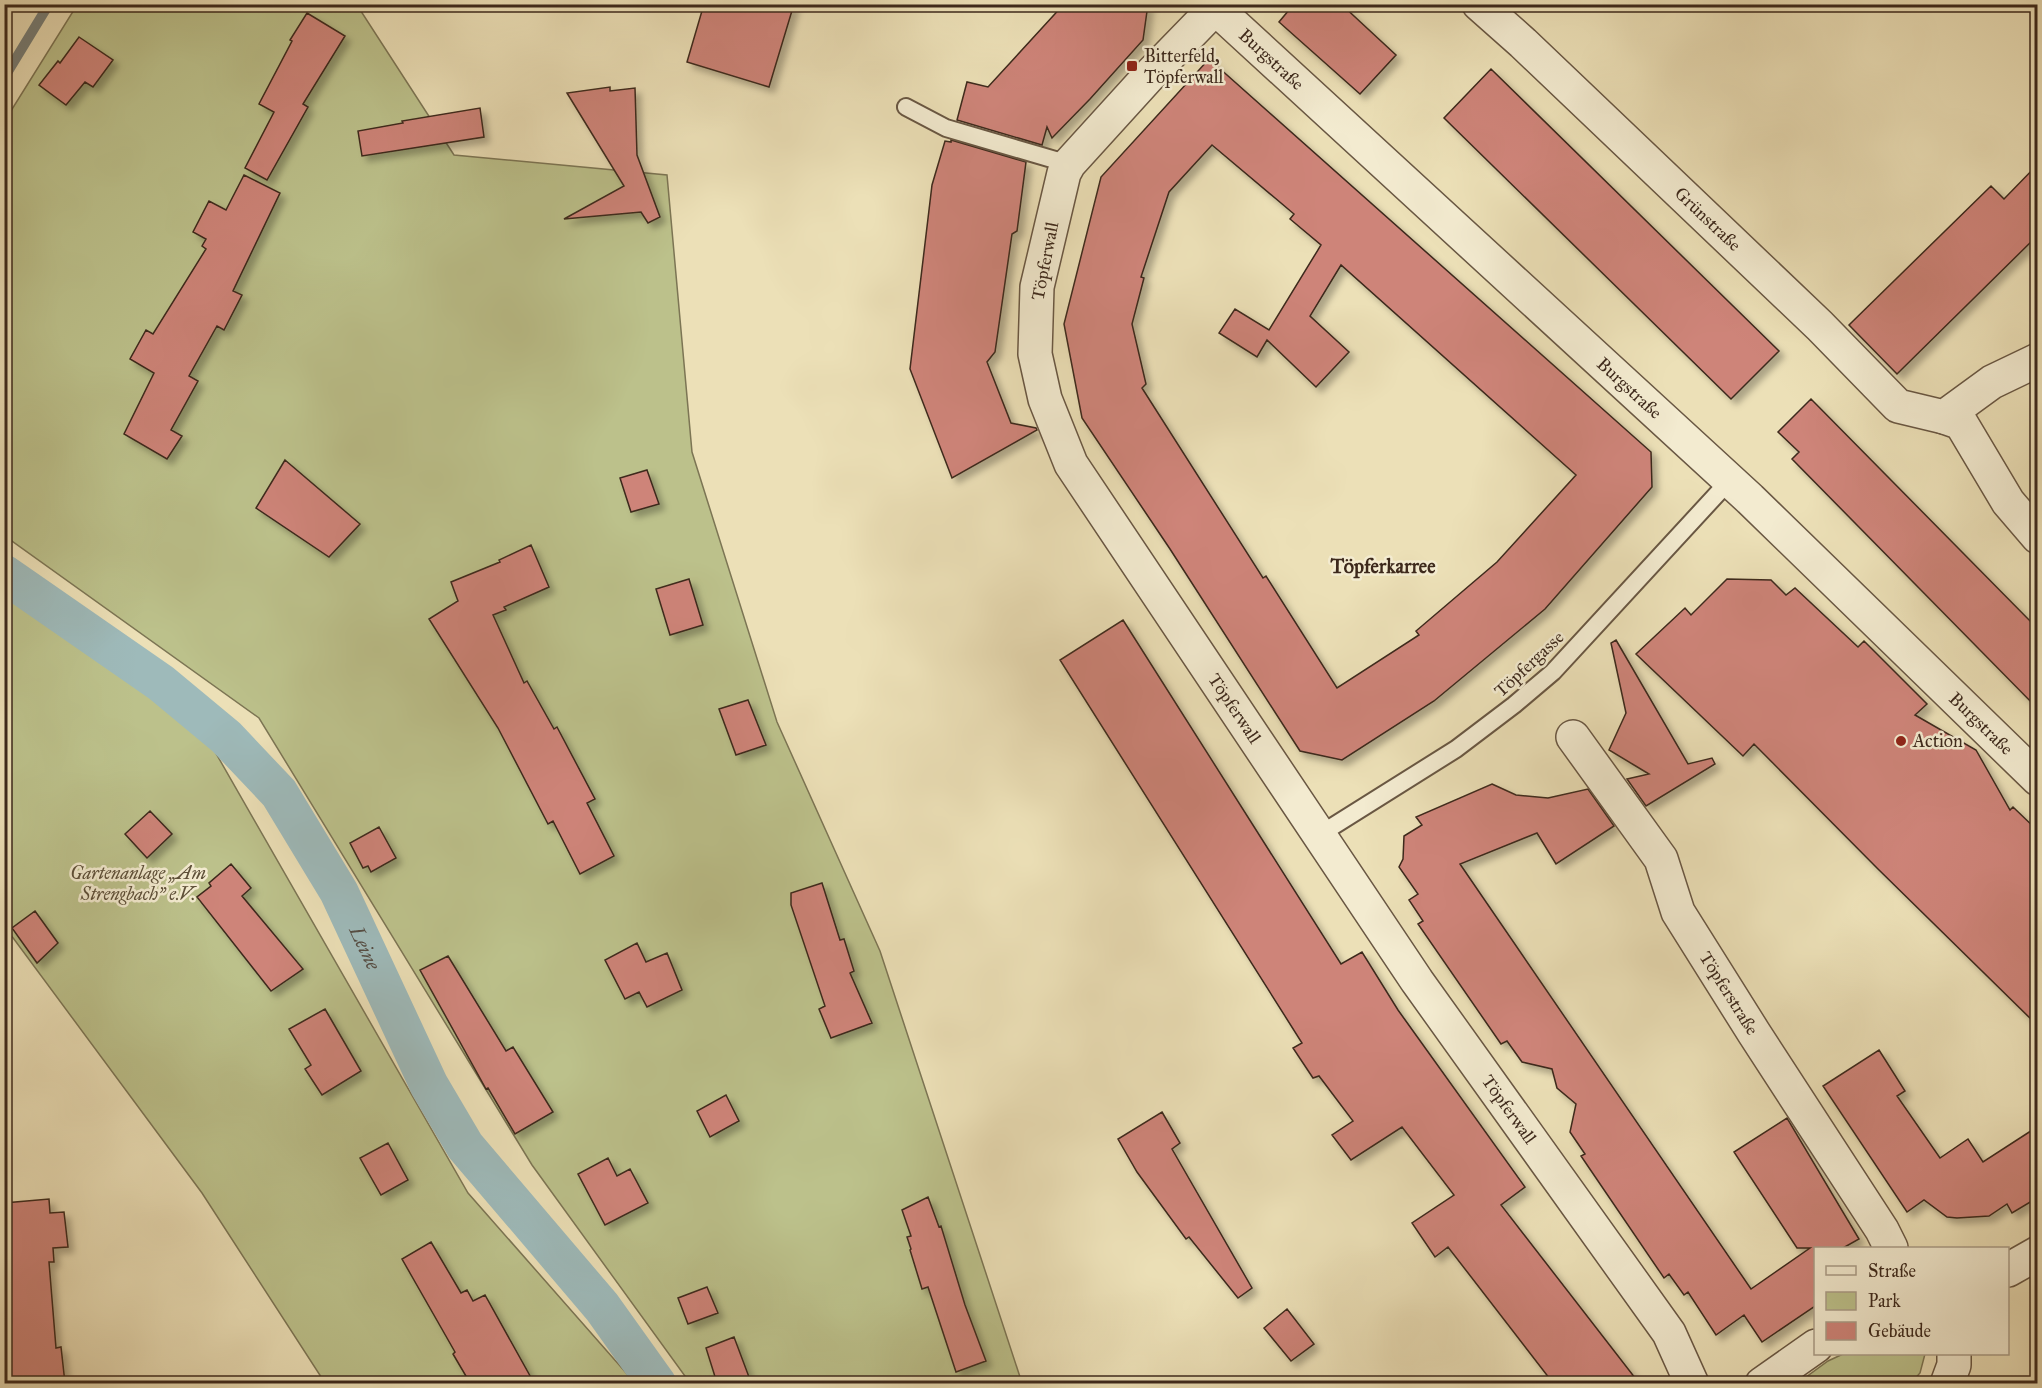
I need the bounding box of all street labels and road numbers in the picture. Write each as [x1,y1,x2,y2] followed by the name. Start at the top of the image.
[1234,24,1309,95] street label: Burgstraße
[1670,182,1746,256] street label: Grünstraße
[1027,220,1063,302] street label: Töpferwall
[1592,353,1667,424] street label: Burgstraße
[1490,626,1569,702] street label: Töpfergasse
[1203,669,1266,748] street label: Töpferwall
[1944,688,2018,760] street label: Burgstraße
[1695,947,1763,1039] street label: Töpferstraße
[1477,1071,1541,1148] street label: Töpferwall

